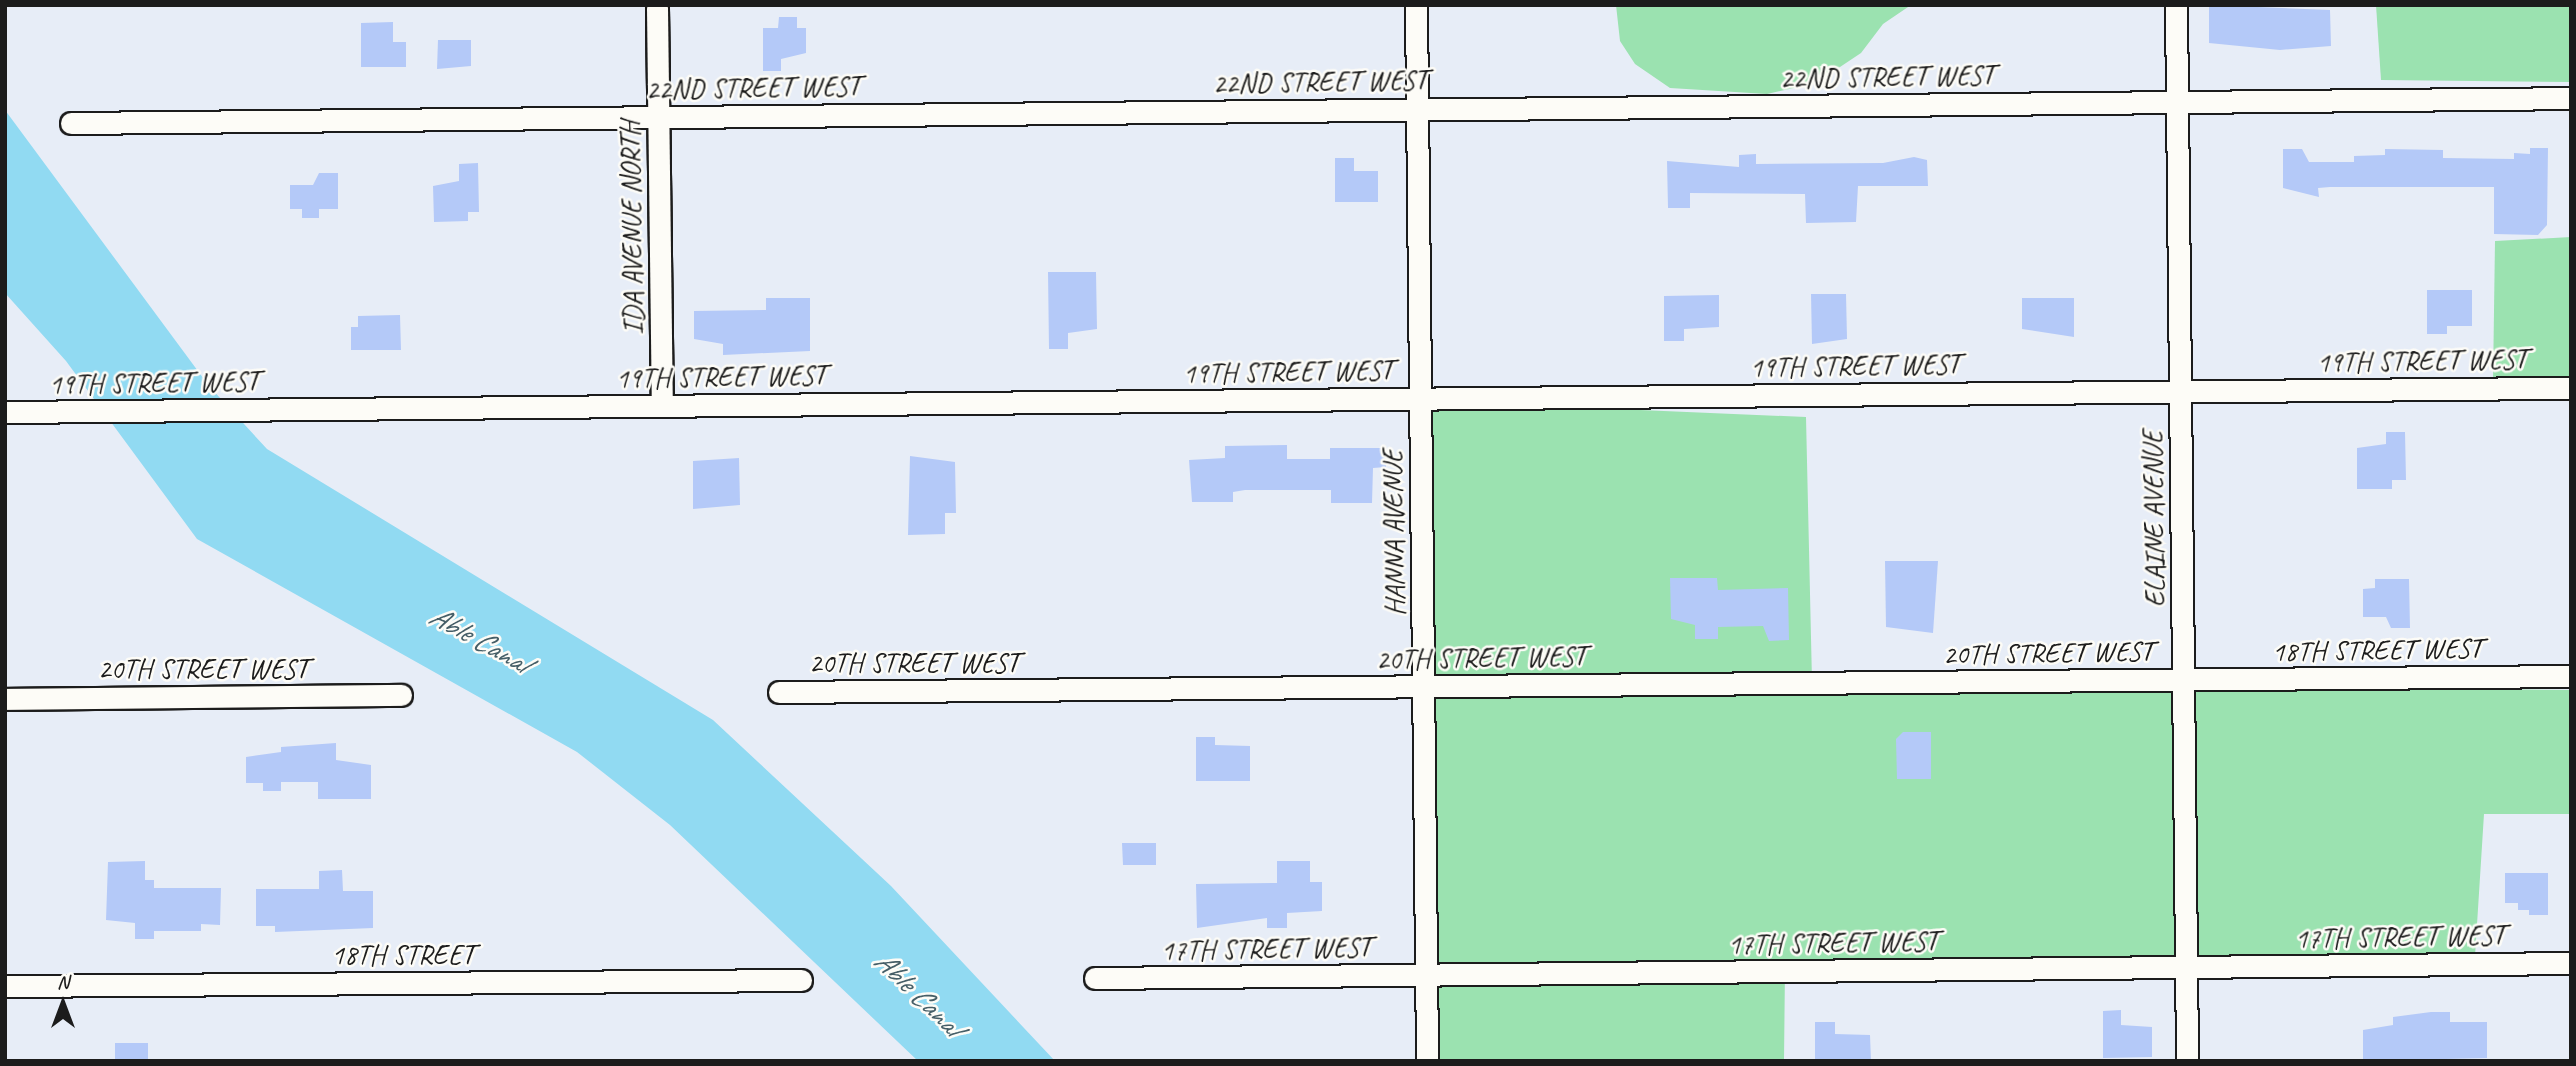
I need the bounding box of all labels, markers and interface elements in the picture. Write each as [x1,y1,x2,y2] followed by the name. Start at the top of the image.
[1779,58,1995,96] street label: 22ND STREET WEST
[1212,63,1428,101] street label: 22ND STREET WEST
[645,69,861,107] street label: 22ND STREET WEST
[613,121,651,335] street label: IDA AVENUE NORTH
[2316,342,2528,380] street label: 19TH STREET WEST
[1749,347,1961,385] street label: 19TH STREET WEST
[1182,353,1394,391] street label: 19TH STREET WEST
[615,358,827,396] street label: 19TH STREET WEST
[48,364,260,402] street label: 19TH STREET WEST
[2136,431,2172,607] street label: ELAINE AVENUE
[1376,449,1412,617] street label: HANNA AVENUE
[423,597,535,681] water label: Able Canal
[2271,631,2483,669] street label: 18TH STREET WEST
[1942,634,2154,672] street label: 20TH STREET WEST
[1375,639,1587,677] street label: 20TH STREET WEST
[809,646,1019,680] street label: 20TH STREET WEST
[98,652,308,686] street label: 20TH STREET WEST
[2294,918,2506,956] street label: 17TH STREET WEST
[1727,924,1939,962] street label: 17TH STREET WEST
[1160,930,1372,968] street label: 17TH STREET WEST
[331,938,475,972] street label: 18TH STREET
[867,943,969,1043] water label: Able Canal
[28,968,98,1038] north arrow
[57,970,69,994] text: N

